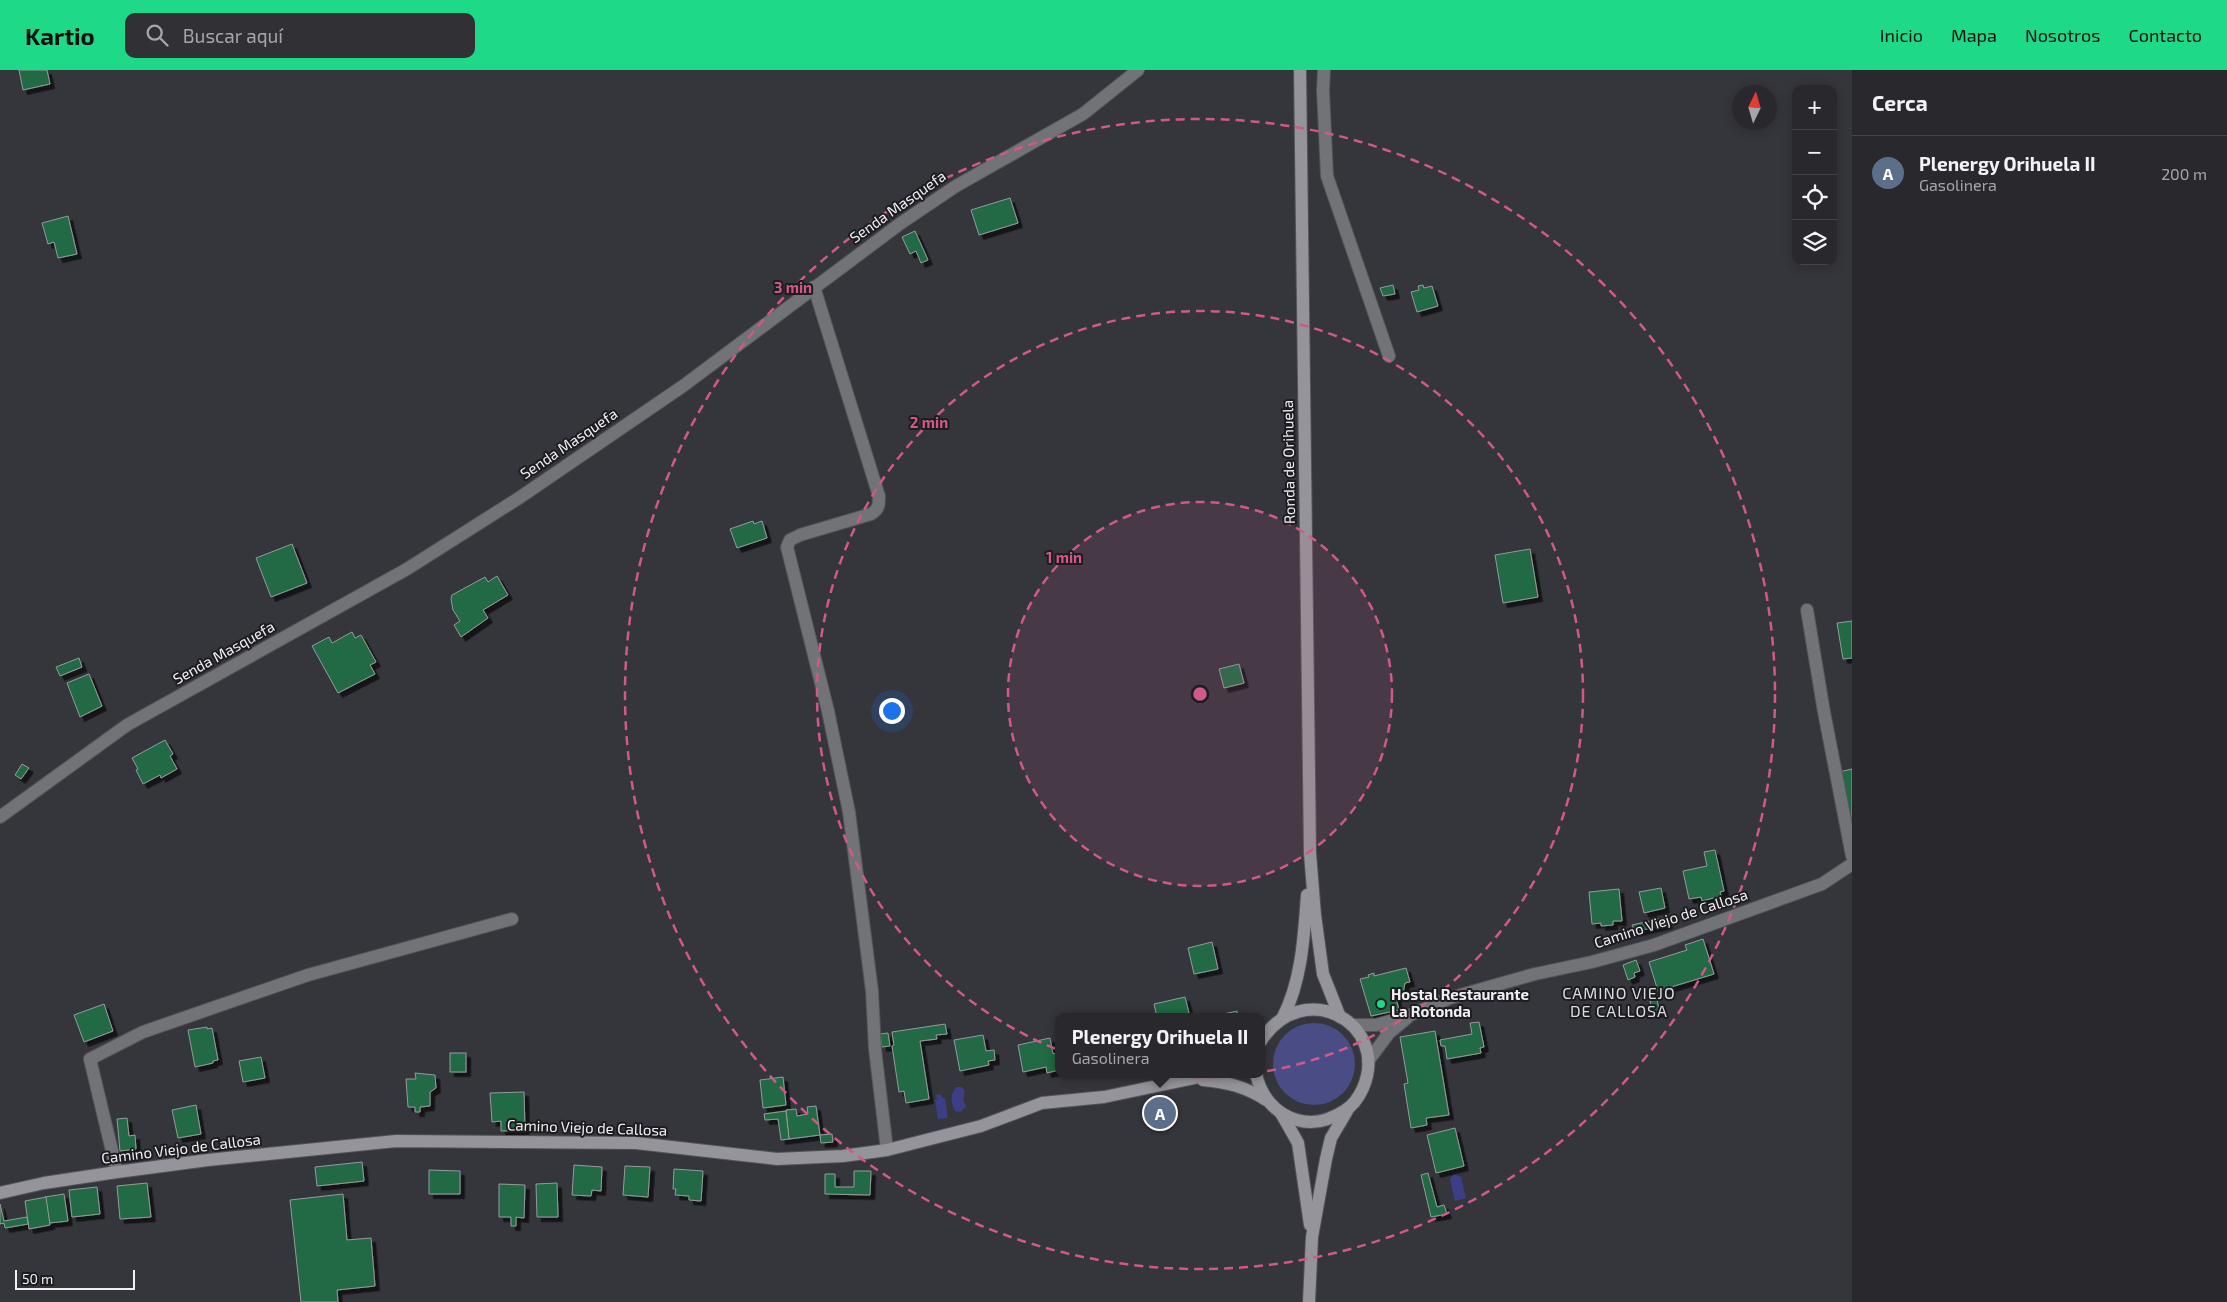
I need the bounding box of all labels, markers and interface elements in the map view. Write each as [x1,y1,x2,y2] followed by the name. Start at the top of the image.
[125,13,475,58] search box
[25,21,95,50] text: Kartio
[143,21,171,49] icon: search
[183,24,283,47] text: Buscar aquí
[1880,24,1923,46] text: Inicio
[1951,24,1997,46] text: Mapa
[2025,24,2100,46] text: Nosotros
[2128,24,2202,46] text: Contacto
[1732,85,1777,130] north arrow
[1792,85,1837,265] map controls
[1792,85,1837,130] button: +
[1872,90,1928,115] text: Cerca
[1792,130,1837,175] button: −
[1919,152,2095,175] text: Plenergy Orihuela II
[1883,164,1893,183] text: A
[2161,164,2207,183] text: 200 m
[846,166,949,246] street label: Senda Masquefa
[1792,175,1837,220] button: locate
[1919,175,1997,194] text: Gasolinera
[1792,220,1837,265] button: layers
[774,278,812,296] text: 3 min
[1278,400,1298,524] street label: Ronda de Orihuela
[516,404,621,482] street label: Senda Masquefa
[910,413,948,431] text: 2 min
[1046,548,1082,566] text: 1 min
[170,617,277,688] street label: Senda Masquefa
[1191,685,1209,703] centre of rings
[879,698,905,724] your location
[1592,885,1750,952] street label: Camino Viejo de Callosa
[1562,983,1676,1020] district label: CAMINO VIEJO DE CALLOSA
[1391,985,1529,1020] place label: Hostal Restaurante La Rotonda
[1375,998,1387,1010] marker: Hostal Restaurante La Rotonda
[1055,1013,1265,1078] popup
[1072,1025,1248,1048] text: Plenergy Orihuela II
[1072,1048,1150,1067] text: Gasolinera
[1144,1094,1176,1132] pin: A
[507,1115,668,1140] street label: Camino Viejo de Callosa
[100,1129,262,1168] street label: Camino Viejo de Callosa
[15,1267,135,1290] scale bar
[22,1270,53,1287] text: 50 m

